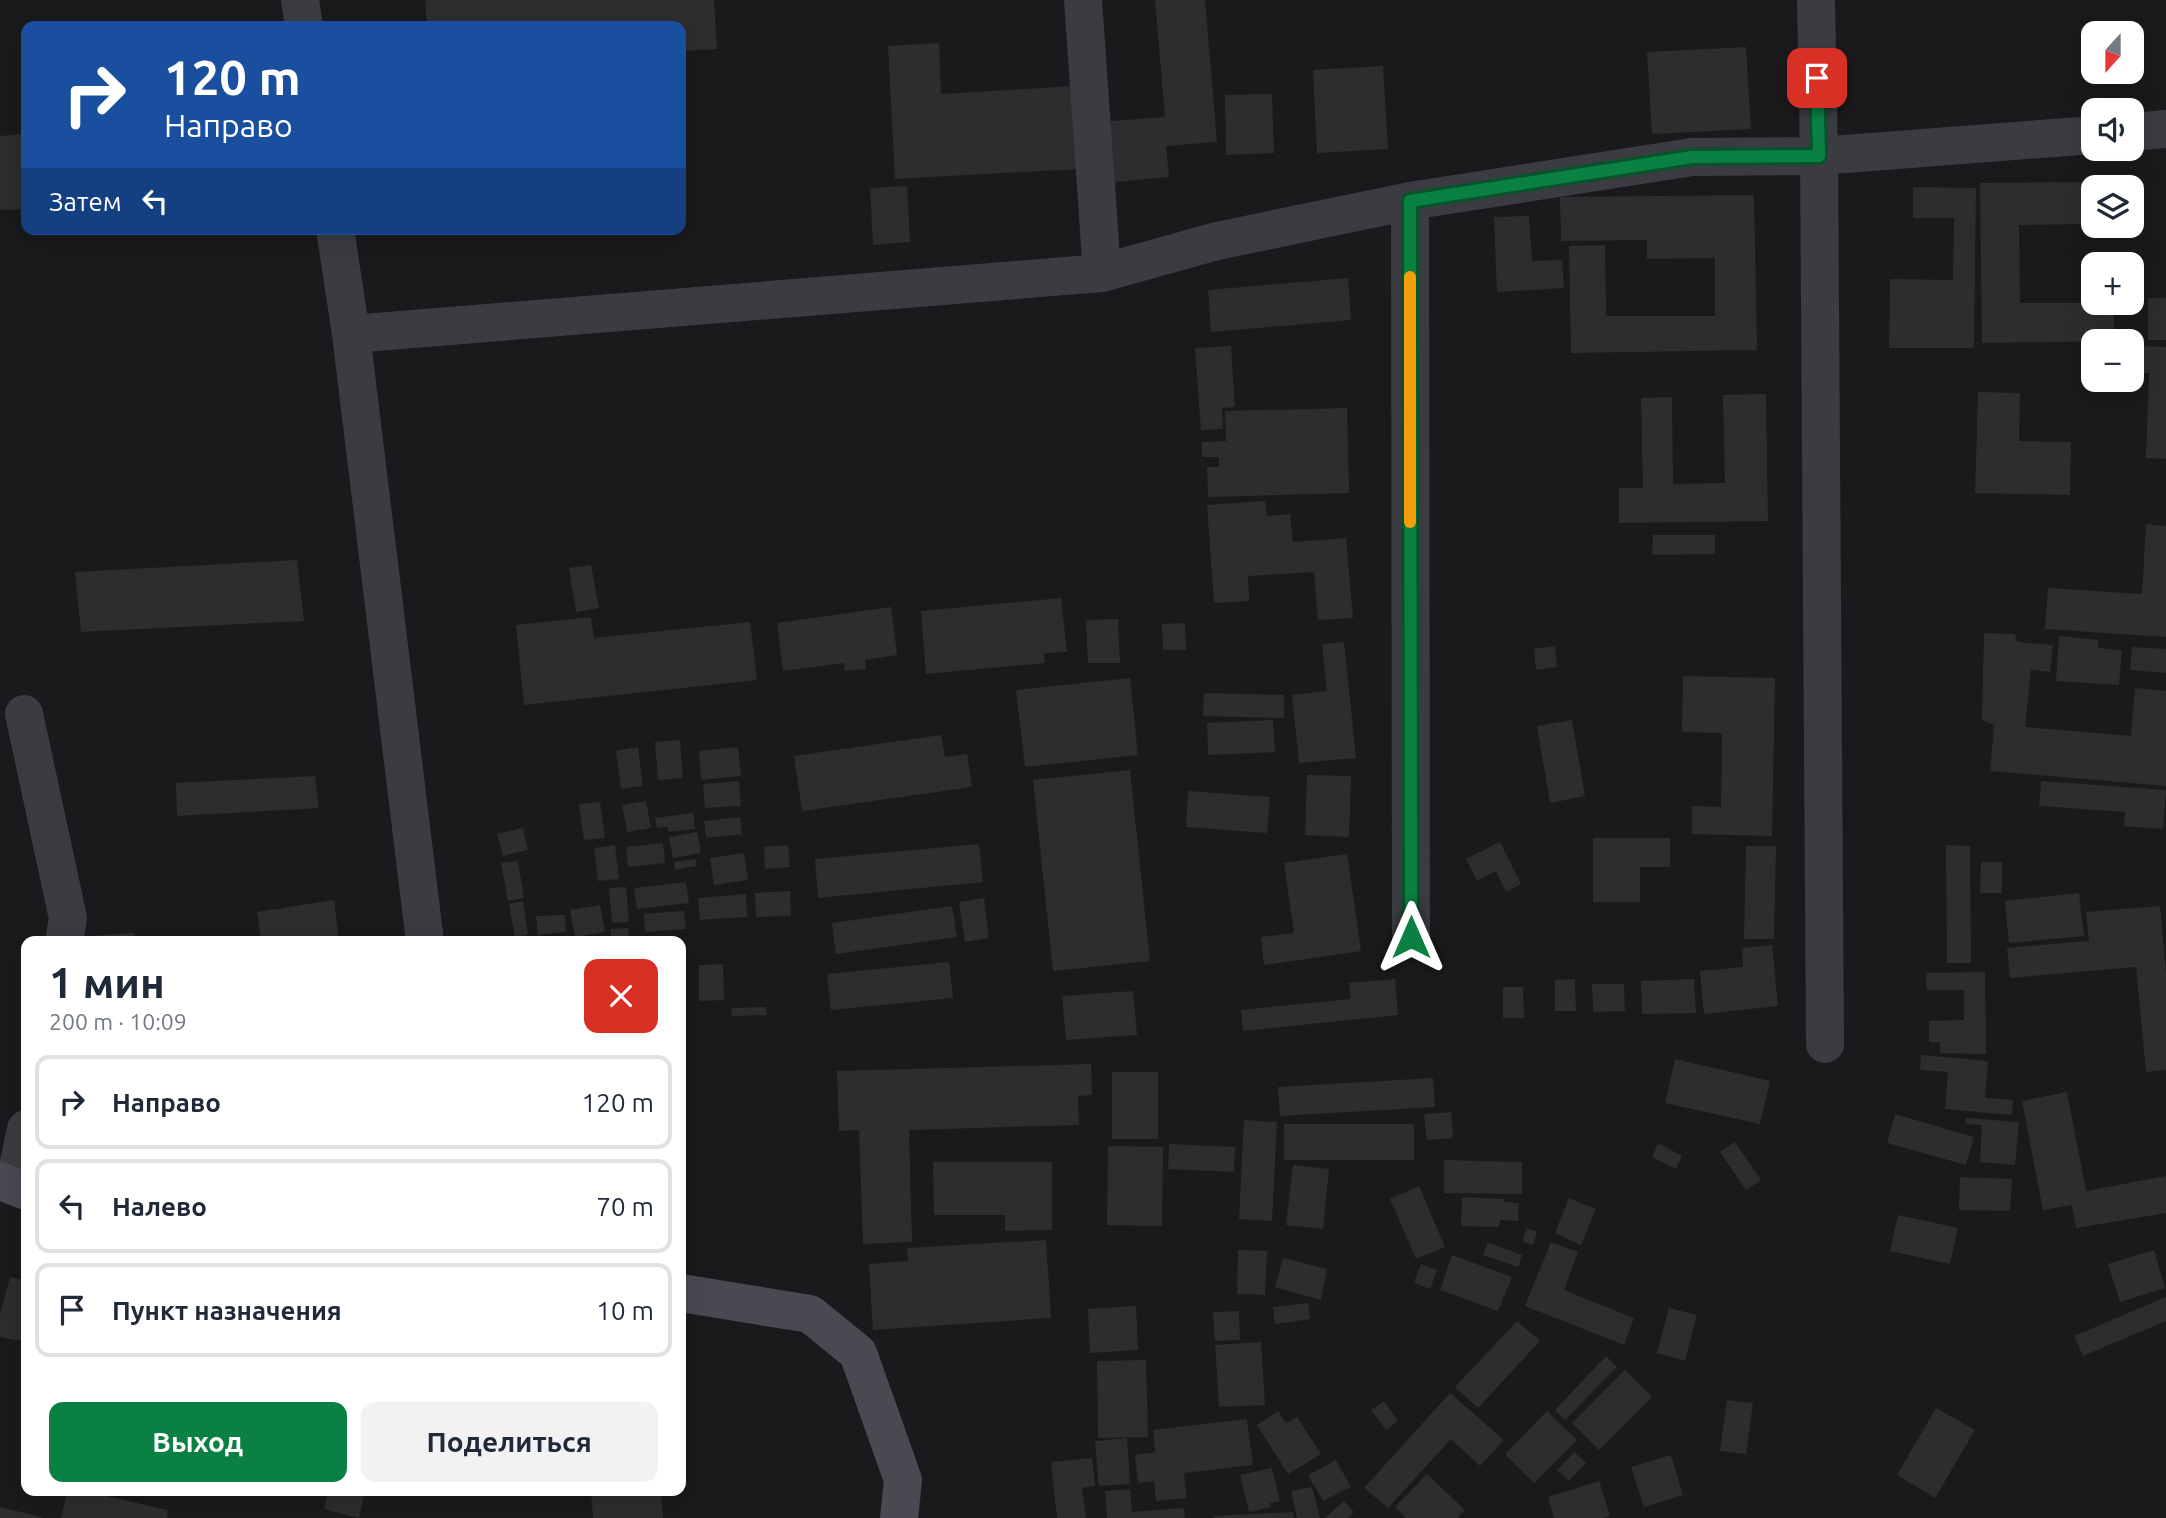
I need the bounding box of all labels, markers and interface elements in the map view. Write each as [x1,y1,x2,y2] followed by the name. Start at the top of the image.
[2081,21,2144,84] north arrow
[2081,21,2144,392] map controls
[1787,48,1847,108] pin
[49,49,140,140] icon: right
[164,49,301,104] text: 120 m
[1798,59,1836,97] icon: arrive
[2081,98,2144,161] button: sound
[164,107,293,143] text: Направо
[2081,175,2144,238] button: layers
[136,182,174,220] icon: left
[49,187,122,216] text: Затем
[2081,252,2144,315] button: +
[2081,329,2144,392] button: −
[1374,900,1448,974] position arrow
[49,959,165,1006] text: 1 мин
[584,959,658,1033] button: close
[49,1009,187,1034] text: 200 m · 10:09
[53,1083,91,1121] icon: right
[112,1088,221,1117] text: Направо
[582,1088,654,1117] text: 120 m
[53,1187,91,1225] icon: left
[112,1192,207,1221] text: Налево
[596,1192,654,1221] text: 70 m
[53,1291,91,1329] icon: arrive
[112,1296,342,1325] text: Пункт назначения
[596,1296,654,1325] text: 10 m
[49,1402,347,1482] button: Выход
[361,1402,658,1482] button: Поделиться

